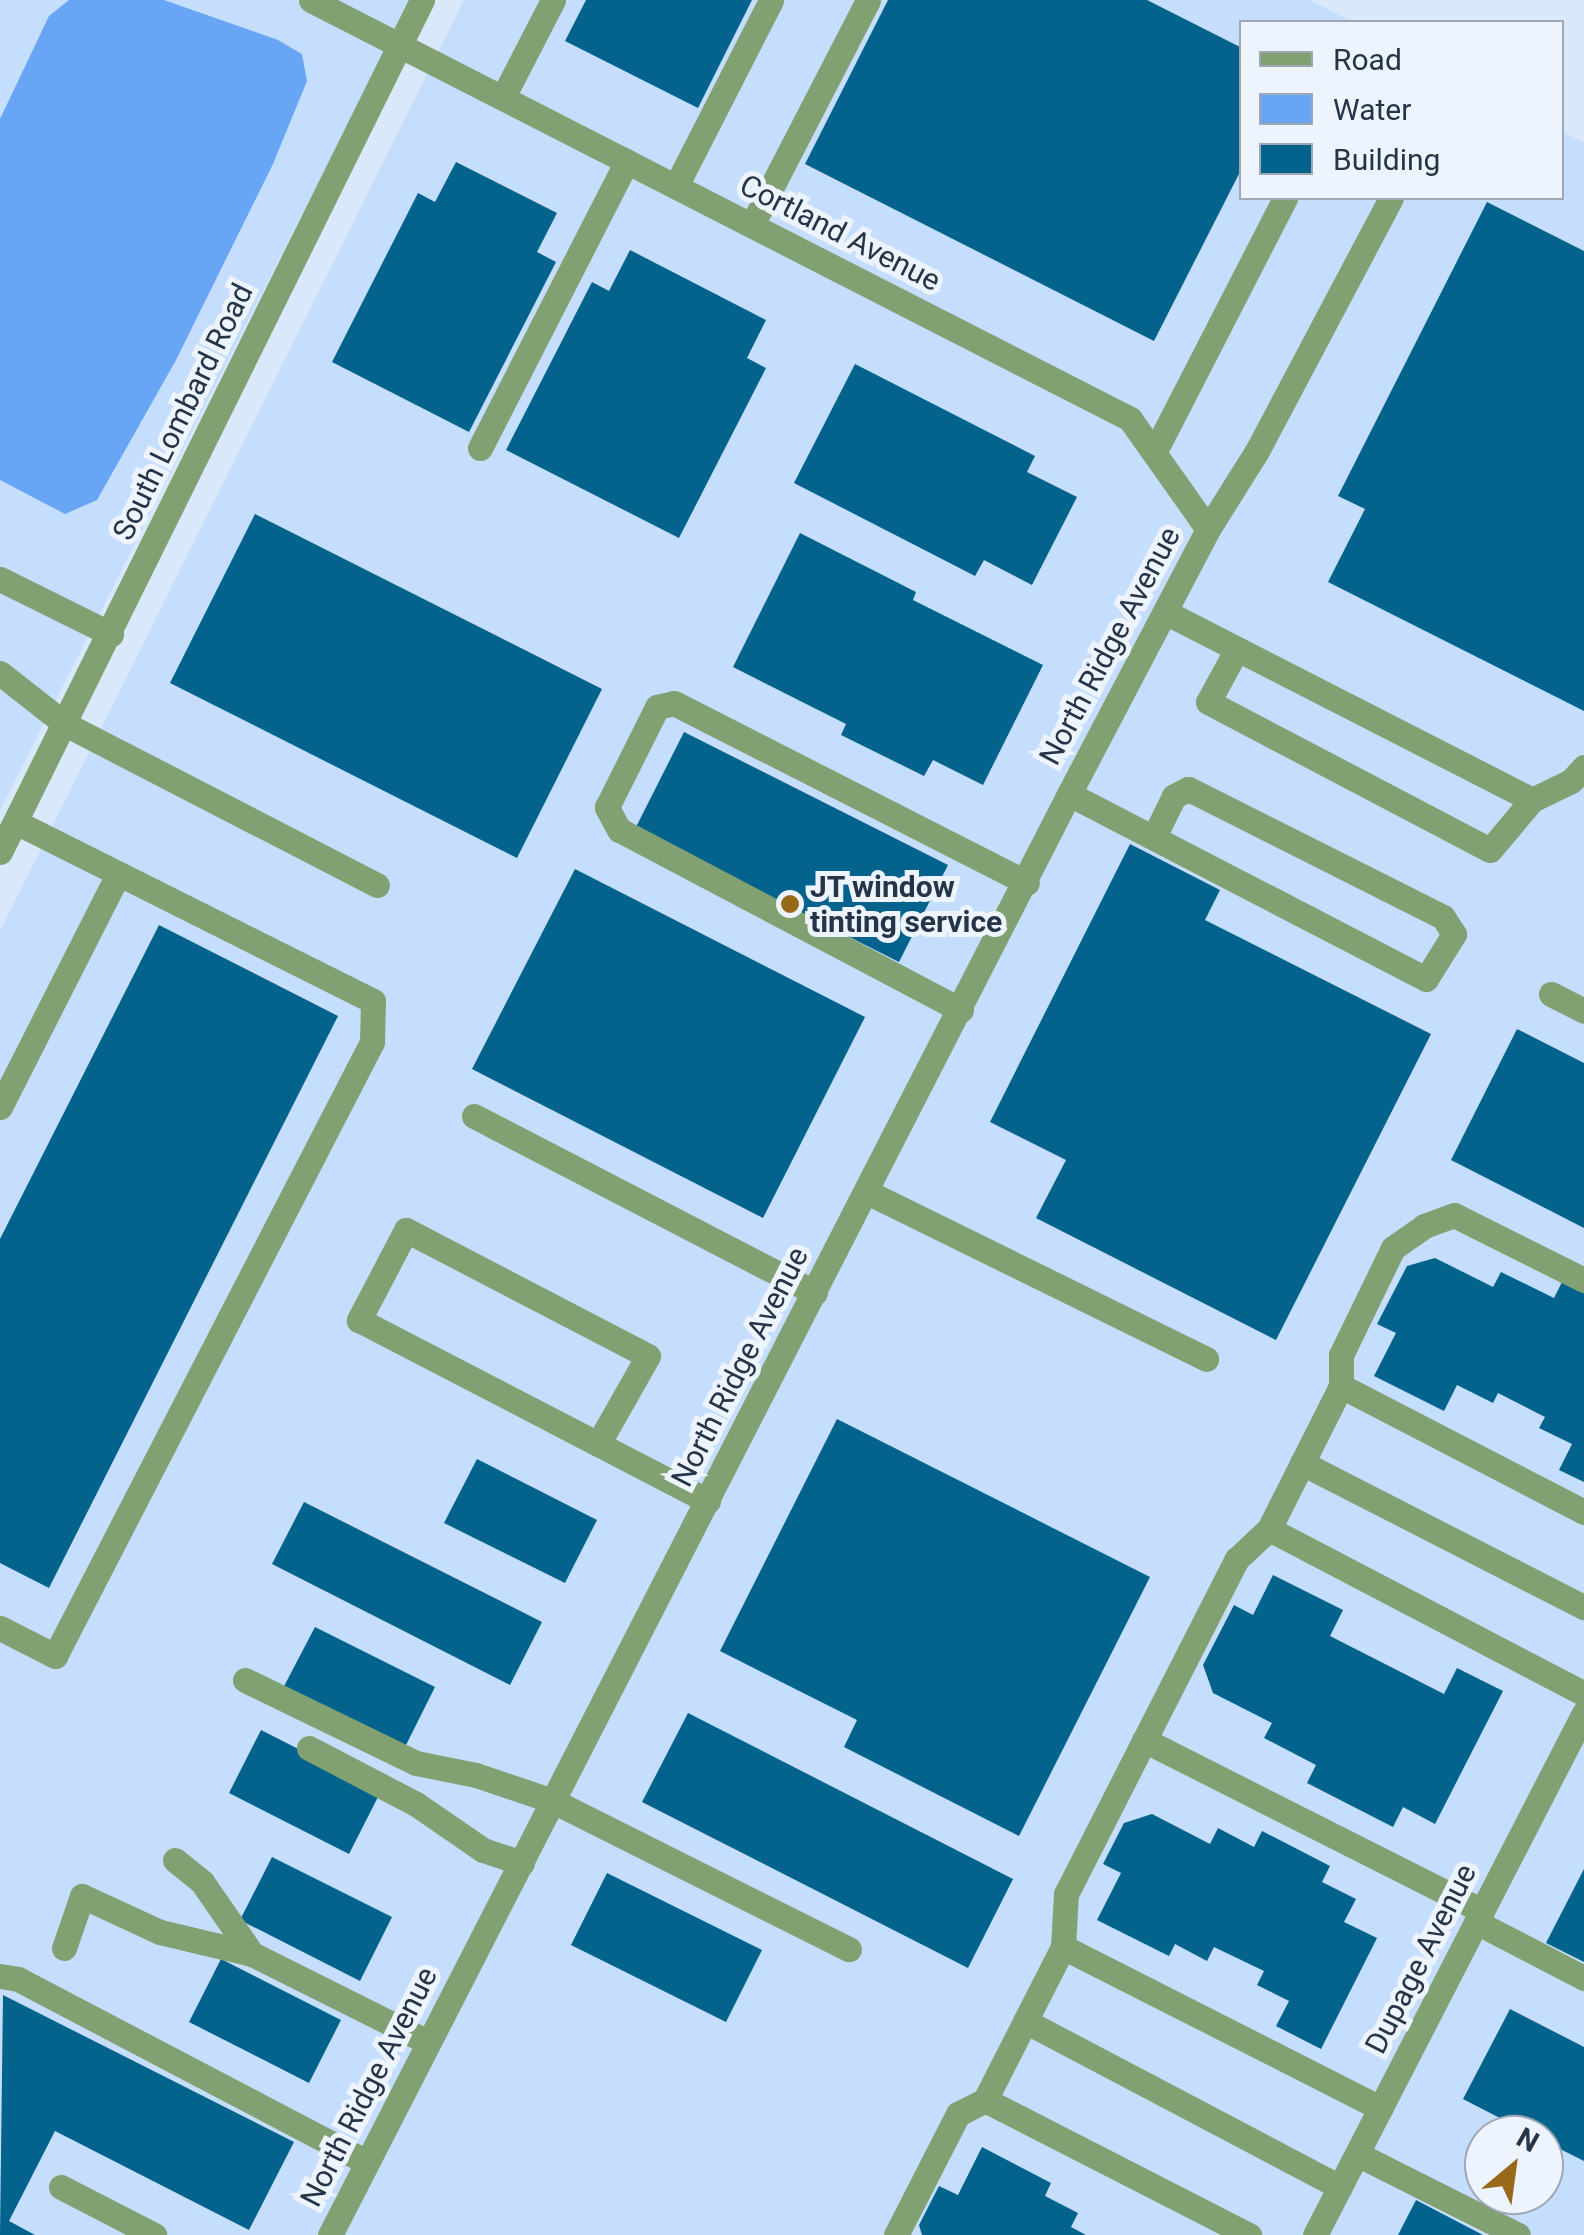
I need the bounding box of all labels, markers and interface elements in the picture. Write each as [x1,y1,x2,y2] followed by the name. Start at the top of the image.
[1239,20,1564,200] legend
[1333,42,1402,77] text: Road
[1333,92,1411,127] text: Water
[1333,142,1440,177] text: Building
[734,167,946,299] street label: Cortland Avenue
[105,278,261,546] street label: South Lombard Road
[1032,521,1188,771] street label: North Ridge Avenue
[810,869,1002,940] place label: JT window tinting service
[779,893,801,915] marker: JT window tinting service
[664,1241,816,1493] street label: North Ridge Avenue
[1358,1858,1484,2060] street label: Dupage Avenue
[293,1961,445,2213] street label: North Ridge Avenue
[1464,2115,1564,2215] north arrow
[1511,2121,1544,2159] text: N

